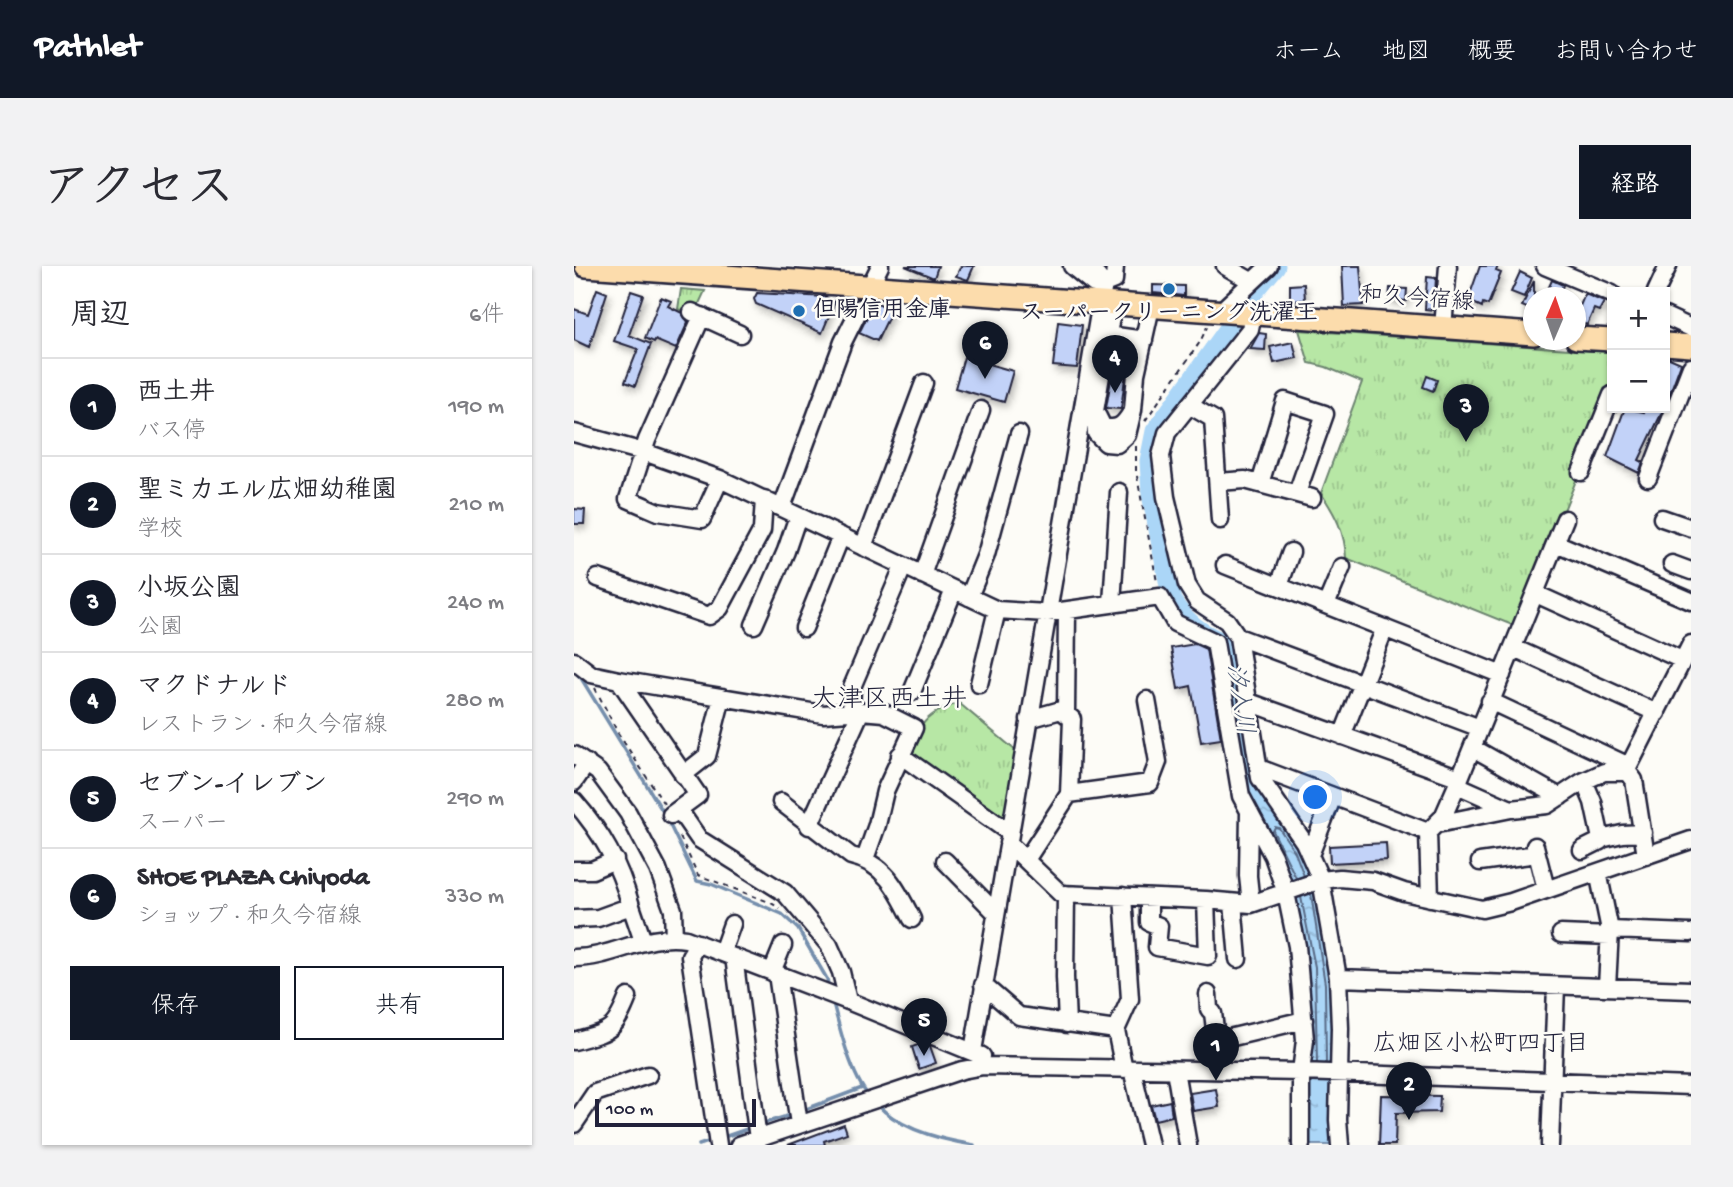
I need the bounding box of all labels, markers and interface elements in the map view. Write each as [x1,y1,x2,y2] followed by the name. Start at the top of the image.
[35,30,141,68] text: Pathlet
[1273,39,1344,68] text: ホーム
[1382,39,1430,68] text: 地図
[1468,39,1516,68] text: 概要
[1554,39,1698,68] text: お問い合わせ
[1579,145,1691,219] button: 経路
[42,163,235,221] text: アクセス
[1161,281,1177,297] marker: スーパークリーニング洗濯王
[1359,282,1475,317] street label: 和久今宿線
[1523,287,1586,350] north arrow
[1607,287,1670,413] map controls
[1607,287,1670,350] button: +
[813,297,951,325] place label: 但陽信用金庫
[70,300,130,335] text: 周辺
[1020,300,1318,328] place label: スーパークリーニング洗濯王
[469,303,504,330] text: 6件
[791,303,807,319] marker: 但陽信用金庫
[962,321,1008,379] pin: 6
[1092,335,1138,393] pin: 4
[1607,350,1670,413] button: −
[137,379,215,410] text: 西土井
[1443,384,1489,442] pin: 3
[88,394,98,421] text: 1
[448,394,504,421] text: 190 m
[137,419,206,446] text: バス停
[137,477,397,508] text: 聖ミカエル広畑幼稚園
[87,492,99,519] text: 2
[449,492,504,519] text: 210 m
[137,517,183,544] text: 学校
[137,575,241,606] text: 小坂公園
[87,590,99,617] text: 3
[447,590,504,617] text: 240 m
[137,615,183,642] text: 公園
[1218,661,1259,737] water label: 汐入川
[137,673,292,704] text: マクドナルド
[811,684,967,717] district label: 大津区西土井
[88,688,98,715] text: 4
[445,688,504,715] text: 280 m
[137,713,387,740] text: レストラン · 和久今宿線
[137,771,327,802] text: セブン-イレブン
[1298,780,1332,814] your location
[87,786,99,813] text: 5
[446,786,504,813] text: 290 m
[137,811,228,838] text: スーパー
[137,864,369,895] text: SHOE PLAZA Chiyoda
[87,884,99,911] text: 6
[445,884,504,911] text: 330 m
[137,904,361,931] text: ショップ · 和久今宿線
[70,966,280,1040] button: 保存
[294,966,504,1040] button: 共有
[901,998,947,1056] pin: 5
[1193,1023,1239,1081] pin: 1
[1373,1030,1589,1060] district label: 広畑区小松町四丁目
[1386,1062,1432,1120] pin: 2
[595,1096,756,1128] scale bar
[606,1099,653,1122] text: 100 m

